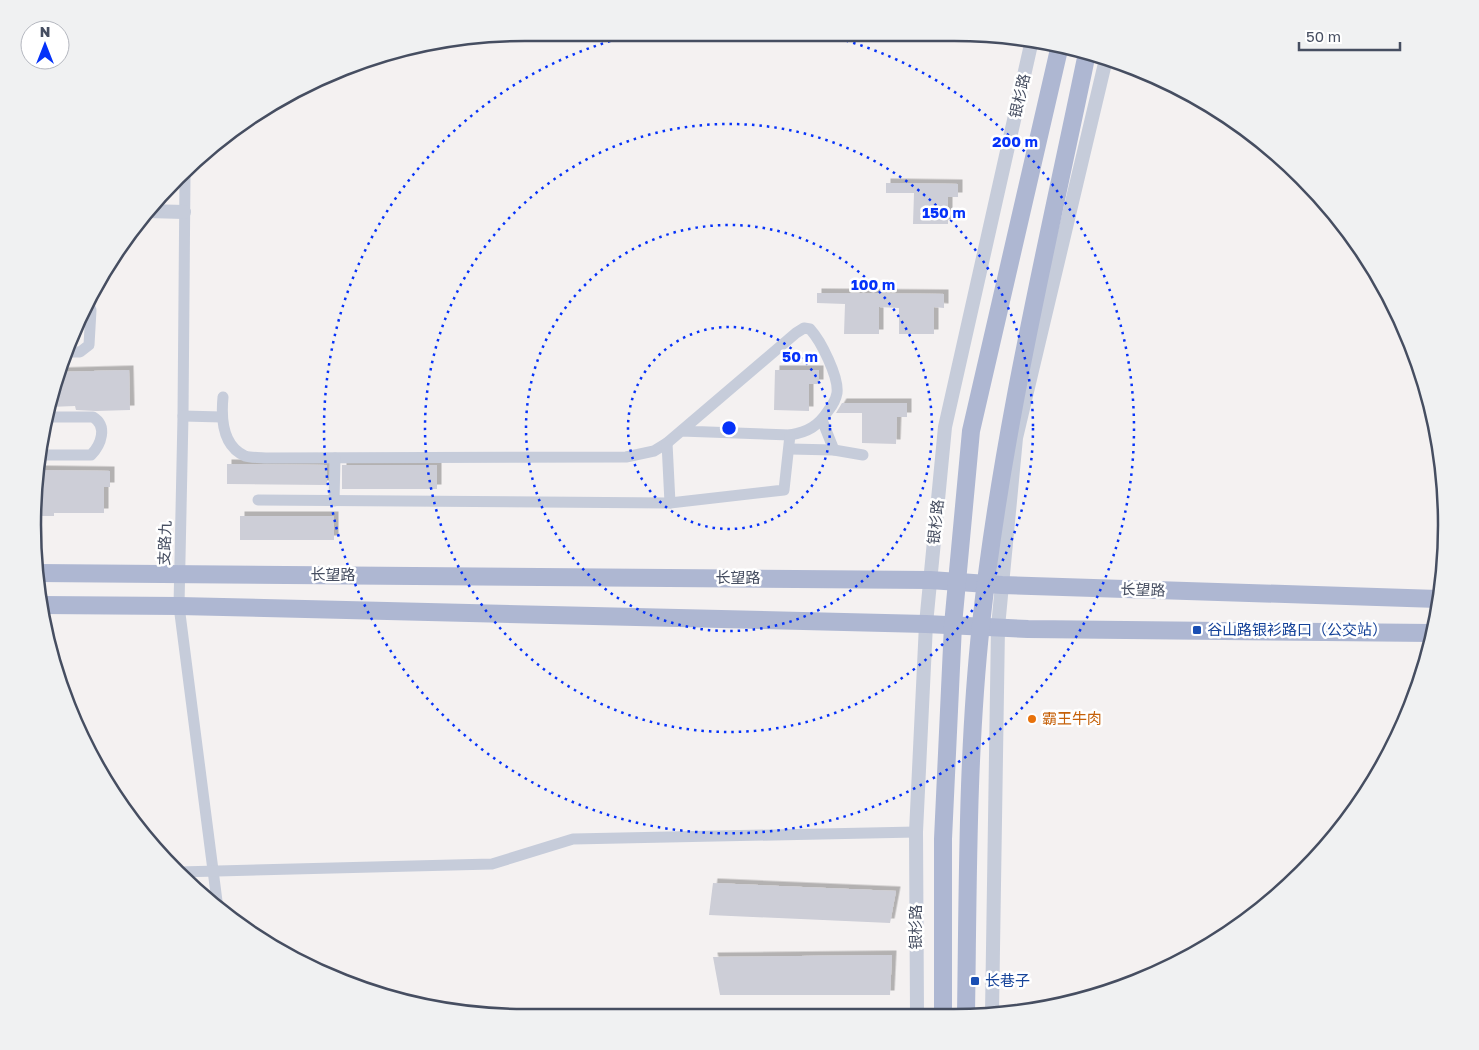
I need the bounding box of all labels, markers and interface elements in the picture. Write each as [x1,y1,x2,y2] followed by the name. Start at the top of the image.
[20,20,70,70] north arrow
[1299,20,1400,52] scale bar
[40,23,50,40] text: N
[1306,27,1341,45] text: 50 m
[1005,72,1033,120] street label: 银杉路
[992,132,1038,150] text: 200 m
[922,203,966,221] text: 150 m
[851,275,895,293] text: 100 m
[782,347,818,365] text: 50 m
[720,419,738,437] centre of rings
[924,499,946,545] street label: 银杉路
[154,520,174,566] street label: 支路九
[310,565,356,583] street label: 长望路
[715,568,761,586] street label: 长望路
[1120,579,1166,599] street label: 长望路
[1207,620,1387,638] place label: 谷山路银衫路口（公交站）
[1191,624,1203,636] marker: 谷山路银衫路口（公交站）
[1042,709,1102,727] place label: 霸王牛肉
[1026,713,1038,725] marker: 霸王牛肉
[906,904,924,950] street label: 银杉路
[985,971,1030,989] place label: 长巷子
[969,975,981,987] marker: 长巷子

